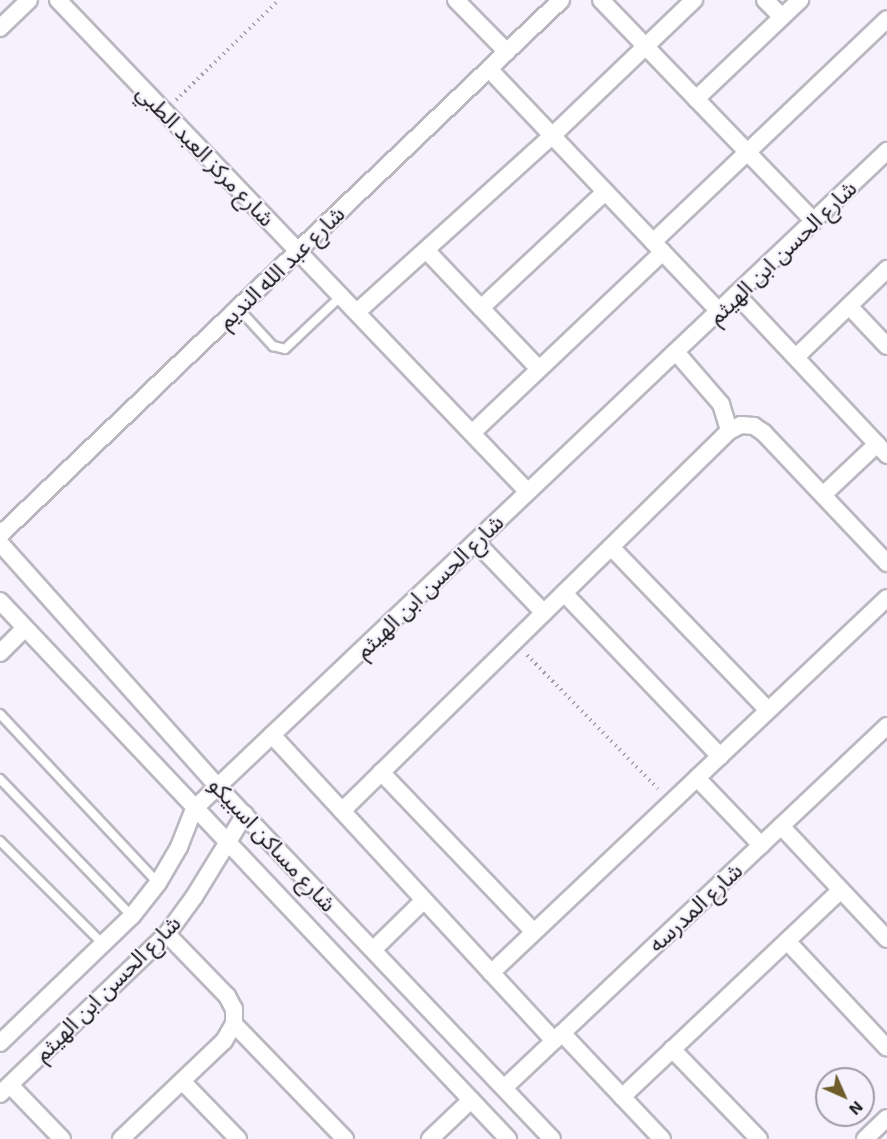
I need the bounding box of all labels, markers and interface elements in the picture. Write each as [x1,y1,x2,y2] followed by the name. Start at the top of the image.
[132,79,280,231] street label: شارع مركز العبد الطبي
[703,175,861,329] street label: شارع الحسن ابن الهيثم
[212,200,350,334] street label: شارع عبد الله النديم
[350,509,508,663] street label: شارع الحسن ابن الهيثم
[204,771,342,917] street label: شارع مساكن اسبيكو
[643,857,747,957] street label: شارع المدرسه
[29,910,185,1066] street label: شارع الحسن ابن الهيثم
[815,1067,875,1127] north arrow
[846,1098,867,1119] text: N

